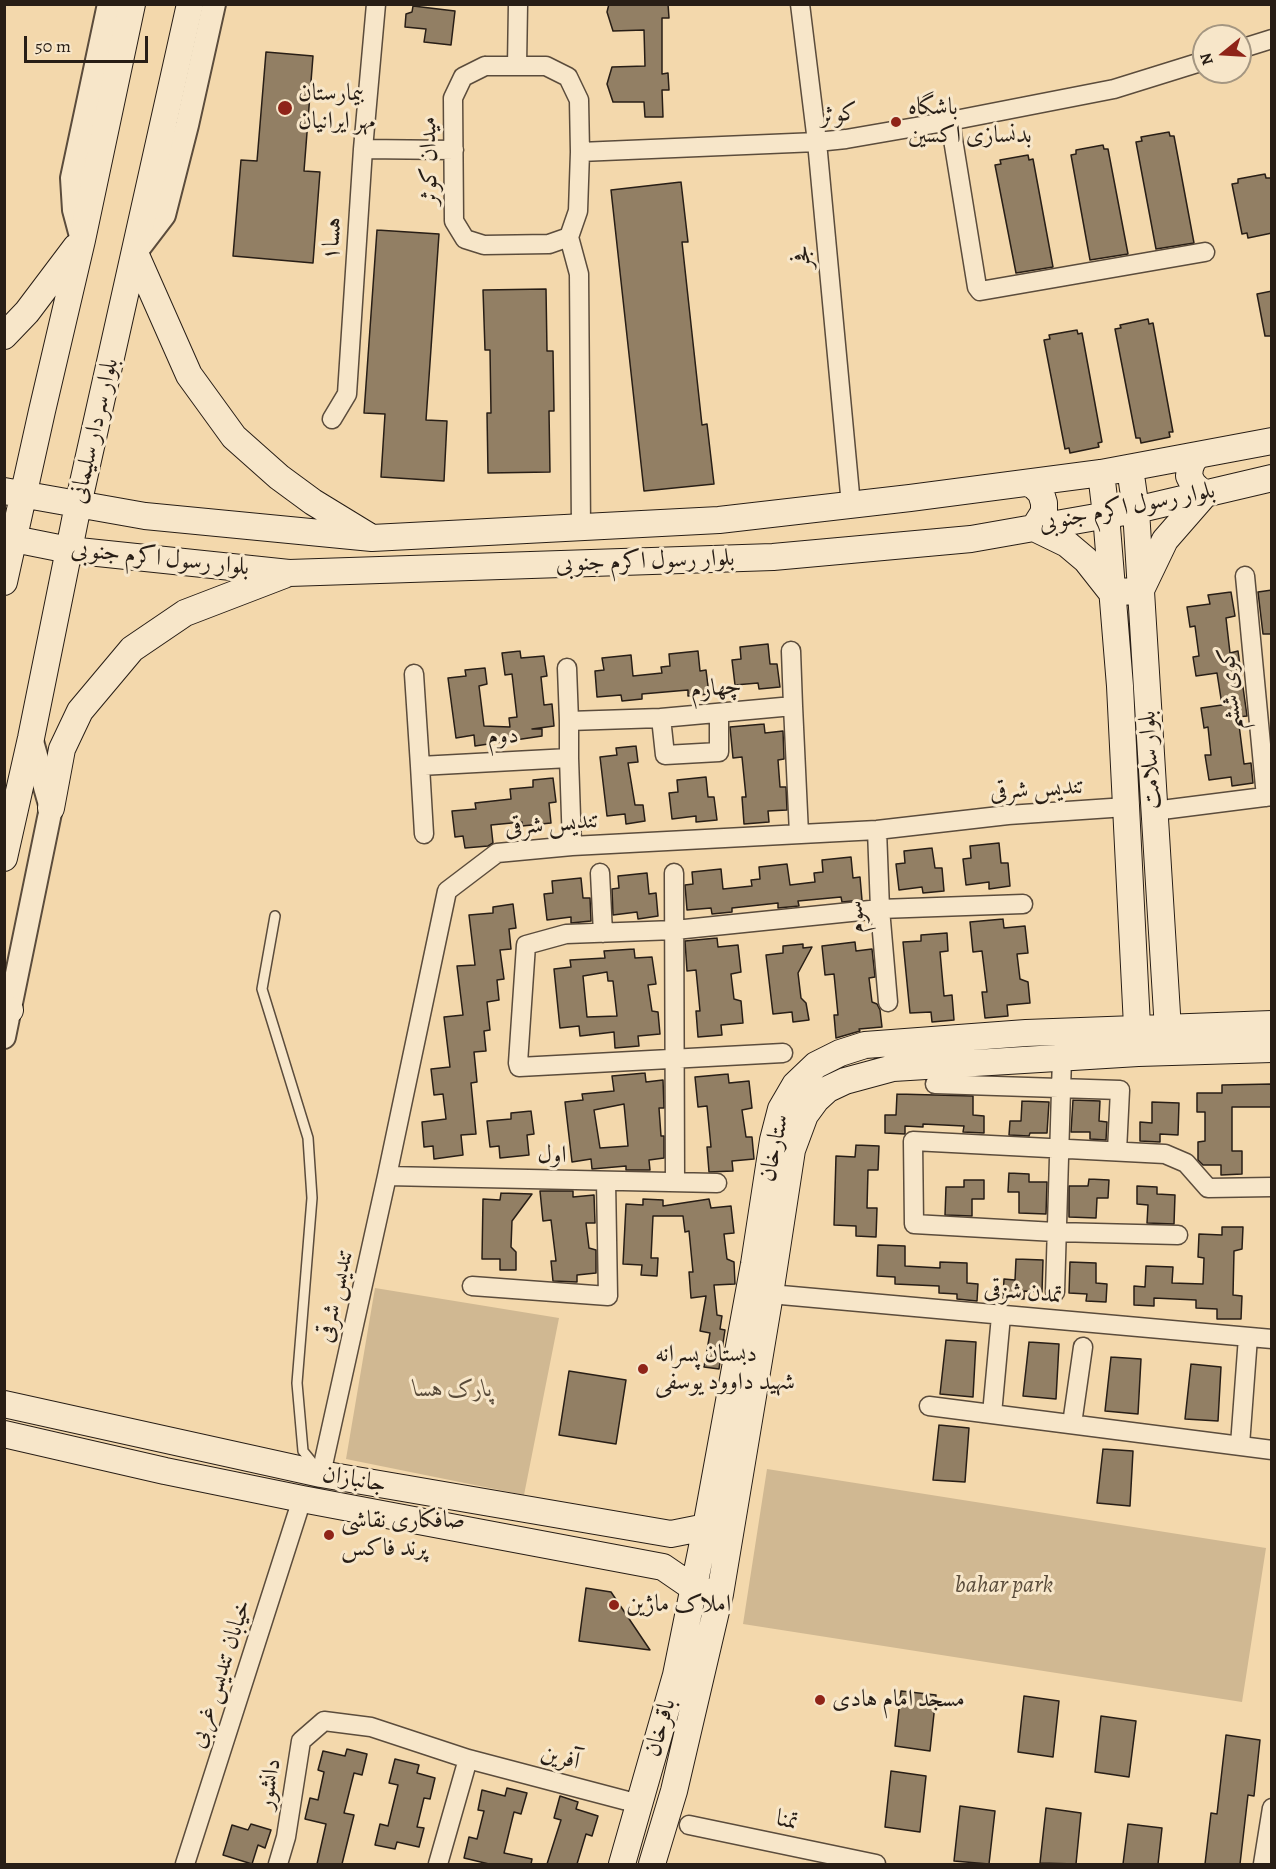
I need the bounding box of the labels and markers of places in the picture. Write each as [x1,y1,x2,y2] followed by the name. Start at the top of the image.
[298,80,375,136] place label: بیمارستان مهر ایرانیان
[908,94,1032,150] place label: باشگاه بدنسازی اکسین
[276,99,294,117] marker: بیمارستان مهر ایرانیان
[889,115,903,129] marker: باشگاه بدنسازی اکسین
[655,1341,795,1397] place label: دبستان پسرانه شهید داوود یوسفی
[636,1362,650,1376] marker: دبستان پسرانه شهید داوود یوسفی
[341,1507,465,1563] place label: صافکاری نقاشی پرند فاکس
[322,1528,336,1542] marker: صافکاری نقاشی پرند فاکس
[626,1591,731,1619] place label: املاک ماژین
[607,1598,621,1612] marker: املاک ماژین
[832,1686,965,1714] place label: مسجد امام هادی
[813,1693,827,1707] marker: مسجد امام هادی

